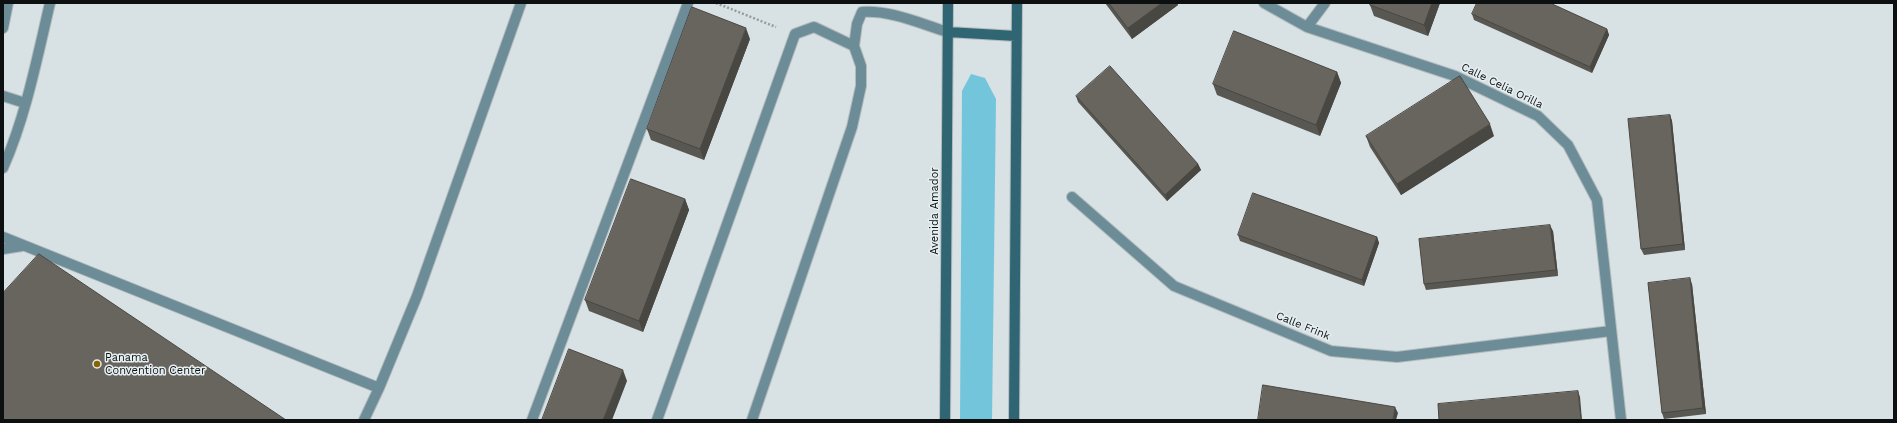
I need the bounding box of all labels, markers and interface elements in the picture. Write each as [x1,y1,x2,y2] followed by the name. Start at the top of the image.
[1459,60,1545,112] street label: Calle Celia Orilla
[928,167,942,255] street label: Avenida Amador
[1274,309,1332,343] street label: Calle Frink
[105,351,205,377] place label: Panama Convention Center
[92,359,102,369] marker: Panama Convention Center

